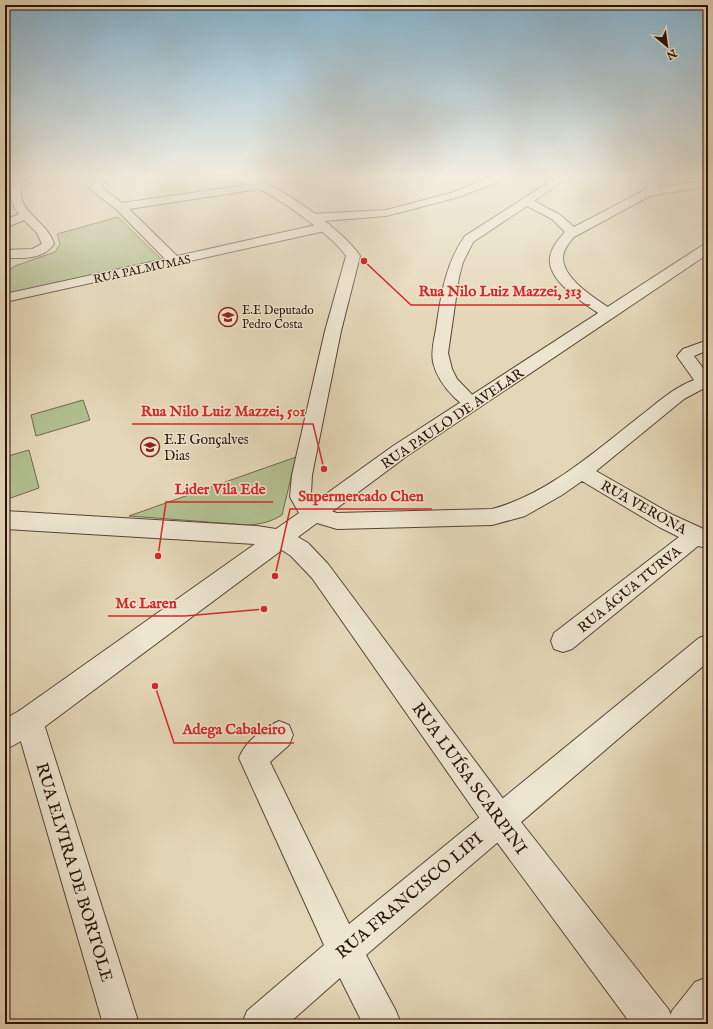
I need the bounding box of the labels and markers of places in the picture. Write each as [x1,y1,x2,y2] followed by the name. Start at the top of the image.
[411,278,590,305] callout: Rua Nilo Luiz Mazzei, 313
[242,303,314,332] place label: E.E Deputado Pedro Costa
[217,306,239,328] school or university icon: E.E Deputado Pedro Costa
[132,397,313,424] callout: Rua Nilo Luiz Mazzei, 501
[164,431,249,465] place label: E.E Gonçalves Dias
[139,436,161,458] school or university icon: E.E Gonçalves Dias
[166,475,273,502] callout: Lider Vila Ede
[290,482,432,509] callout: Supermercado Chen
[108,589,185,616] callout: Mc Laren
[174,716,294,743] callout: Adega Cabaleiro

